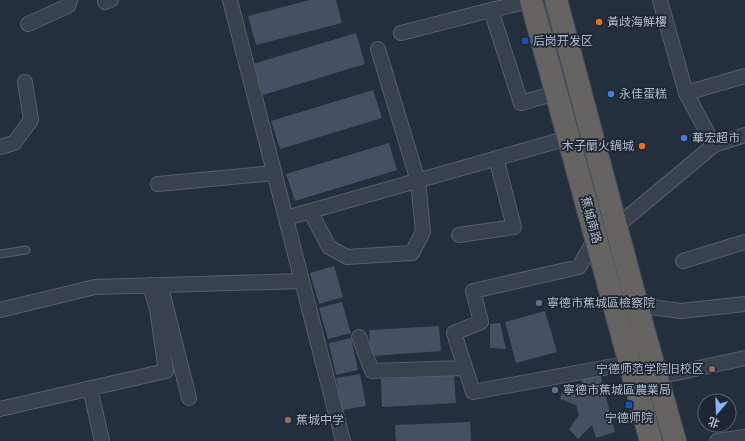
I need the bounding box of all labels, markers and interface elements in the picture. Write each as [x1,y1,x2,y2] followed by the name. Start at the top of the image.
[607,15,667,29] place label: 黃歧海鮮樓
[594,17,604,27] marker: 黃歧海鮮樓
[533,34,593,48] place label: 后岗开发区
[520,36,530,46] marker: 后岗开发区
[619,87,667,101] place label: 永佳蛋糕
[606,89,616,99] marker: 永佳蛋糕
[692,131,740,145] place label: 華宏超市
[679,133,689,143] marker: 華宏超市
[562,139,634,153] place label: 木子蘭火鍋城
[637,141,647,151] marker: 木子蘭火鍋城
[578,195,604,245] street label: 蕉城南路
[547,296,655,310] place label: 寧德市蕉城區檢察院
[534,298,544,308] marker: 寧德市蕉城區檢察院
[596,362,704,376] place label: 宁德师范学院旧校区
[707,364,717,374] marker: 宁德师范学院旧校区
[563,383,671,397] place label: 寧德市蕉城區農業局
[550,385,560,395] marker: 寧德市蕉城區農業局
[697,393,737,433] north arrow
[624,400,634,410] marker: 宁德师院
[605,411,653,425] place label: 宁德师院
[296,413,344,427] place label: 蕉城中学
[707,414,721,430] text: 北
[283,415,293,425] marker: 蕉城中学

